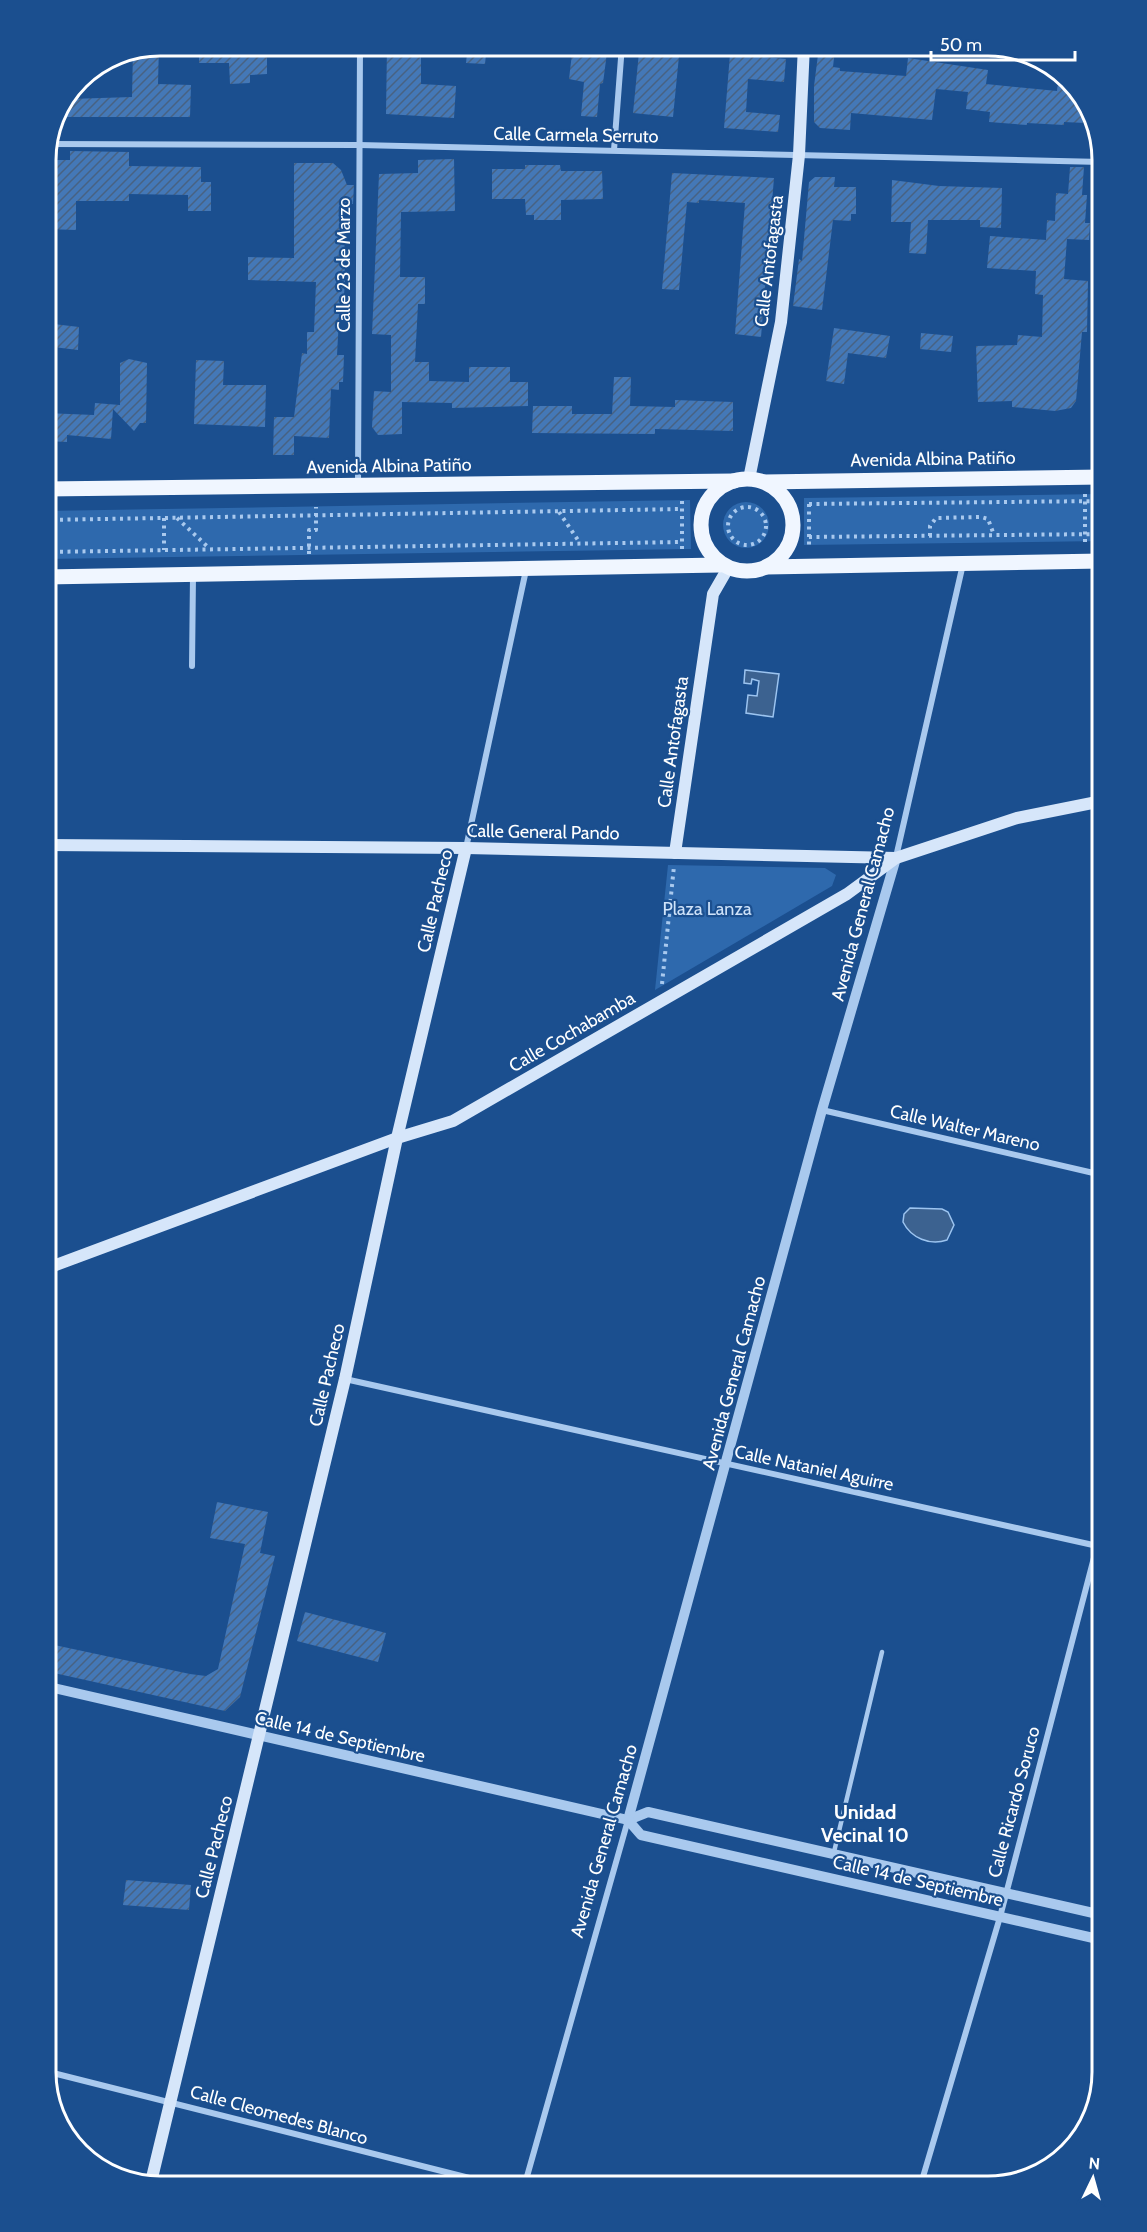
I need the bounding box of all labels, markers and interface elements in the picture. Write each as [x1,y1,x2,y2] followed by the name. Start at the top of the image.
[931,24,1075,62] scale bar
[940,34,982,56] text: 50 m
[493,123,659,147] street label: Calle Carmela Serruto
[750,194,788,328] street label: Calle Antofagasta
[333,197,355,332] street label: Calle 23 de Marzo
[850,447,1016,471] street label: Avenida Albina Patiño
[306,454,472,478] street label: Avenida Albina Patiño
[653,675,693,809] street label: Calle Antofagasta
[827,805,900,1003] street label: Avenida General Camacho
[466,820,620,844] street label: Calle General Pando
[412,847,458,955] street label: Calle Pacheco
[662,898,752,920] park label: Plaza Lanza
[505,987,639,1077] street label: Calle Cochabamba
[888,1100,1042,1156] street label: Calle Walter Mareno
[698,1274,771,1472] street label: Avenida General Camacho
[304,1321,350,1429] street label: Calle Pacheco
[732,1440,896,1496] street label: Calle Nataniel Aguirre
[253,1707,427,1767] street label: Calle 14 de Septiembre
[983,1724,1045,1880] street label: Calle Ricardo Soruco
[566,1742,642,1940] street label: Avenida General Camacho
[191,1793,237,1901] street label: Calle Pacheco
[821,1800,909,1847] district label: Unidad Vecinal 10
[831,1851,1005,1911] street label: Calle 14 de Septiembre
[188,2081,370,2149] street label: Calle Cleomedes Blanco
[1063,2148,1123,2208] north arrow
[1088,2154,1101,2174] text: N

